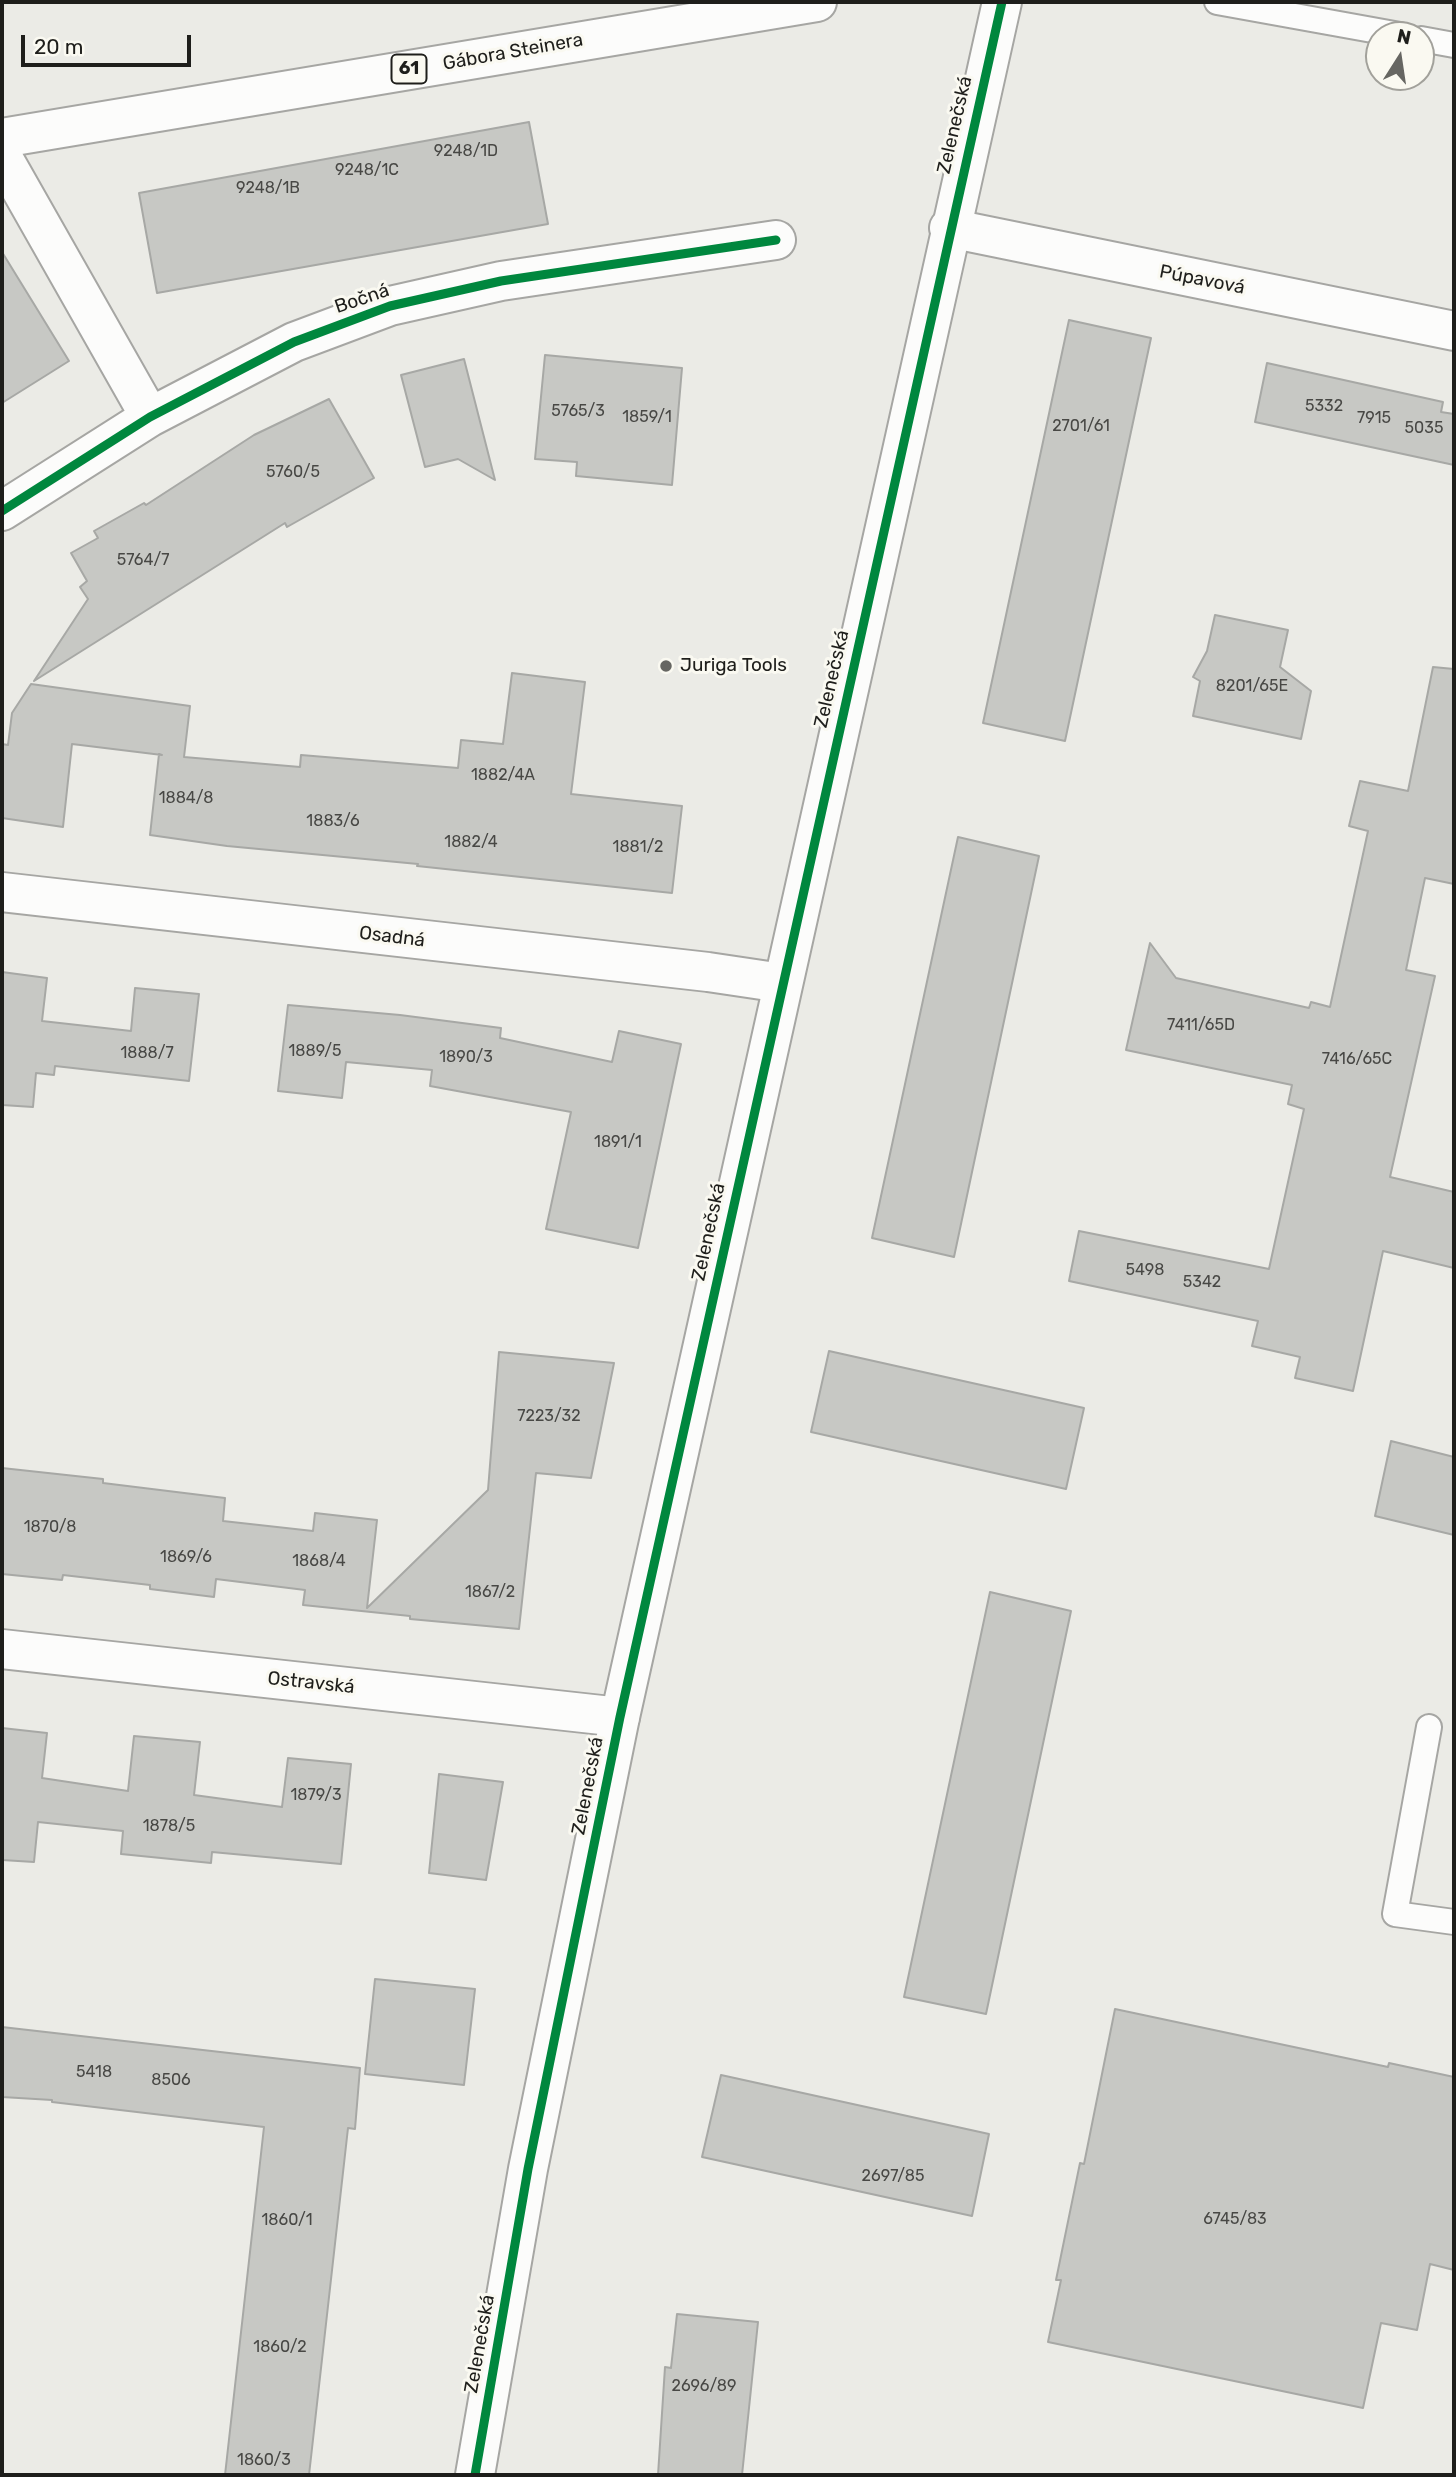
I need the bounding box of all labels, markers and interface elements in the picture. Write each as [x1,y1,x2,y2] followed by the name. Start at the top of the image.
[24,21,194,65] scale bar
[1365,21,1435,91] north arrow
[1395,24,1413,50] text: N
[441,28,585,76] street label: Gábora Steinera
[34,34,83,59] text: 20 m
[392,55,426,84] road number: 61
[933,74,977,176] street label: Zelenečská
[434,141,498,161] house number: 9248/1D
[335,160,399,180] house number: 9248/1C
[236,178,300,198] house number: 9248/1B
[1157,261,1247,299] street label: Púpavová
[332,279,392,319] street label: Bočná
[1305,396,1343,416] house number: 5332
[551,401,605,421] house number: 5765/3
[622,407,672,427] house number: 1859/1
[1357,408,1391,428] house number: 7915
[1052,416,1110,436] house number: 2701/61
[1405,418,1443,438] house number: 5035
[266,462,320,482] house number: 5760/5
[117,550,169,570] house number: 5764/7
[810,628,854,730] street label: Zelenečská
[680,655,787,677] place label: Juriga Tools
[658,658,674,674] marker: Juriga Tools
[1216,676,1288,696] house number: 8201/65E
[471,765,535,785] house number: 1882/4A
[159,788,213,808] house number: 1884/8
[306,811,360,831] house number: 1883/6
[444,832,498,852] house number: 1882/4
[613,837,663,857] house number: 1881/2
[358,922,426,952] street label: Osadná
[1167,1015,1235,1035] house number: 7411/65D
[289,1041,341,1061] house number: 1889/5
[120,1043,174,1063] house number: 1888/7
[439,1047,493,1067] house number: 1890/3
[1322,1049,1392,1069] house number: 7416/65C
[594,1132,642,1152] house number: 1891/1
[688,1181,730,1283] street label: Zelenečská
[1126,1260,1164,1280] house number: 5498
[1183,1272,1221,1292] house number: 5342
[517,1406,581,1426] house number: 7223/32
[24,1517,76,1537] house number: 1870/8
[160,1547,212,1567] house number: 1869/6
[292,1551,346,1571] house number: 1868/4
[465,1582,515,1602] house number: 1867/2
[266,1667,356,1699] street label: Ostravská
[567,1735,609,1837] street label: Zelenečská
[290,1785,342,1805] house number: 1879/3
[143,1816,195,1836] house number: 1878/5
[76,2062,112,2082] house number: 5418
[151,2070,191,2090] house number: 8506
[862,2166,924,2186] house number: 2697/85
[1203,2209,1267,2229] house number: 6745/83
[261,2210,313,2230] house number: 1860/1
[460,2293,500,2395] street label: Zelenečská
[253,2337,307,2357] house number: 1860/2
[671,2376,737,2396] house number: 2696/89
[237,2450,291,2470] house number: 1860/3

